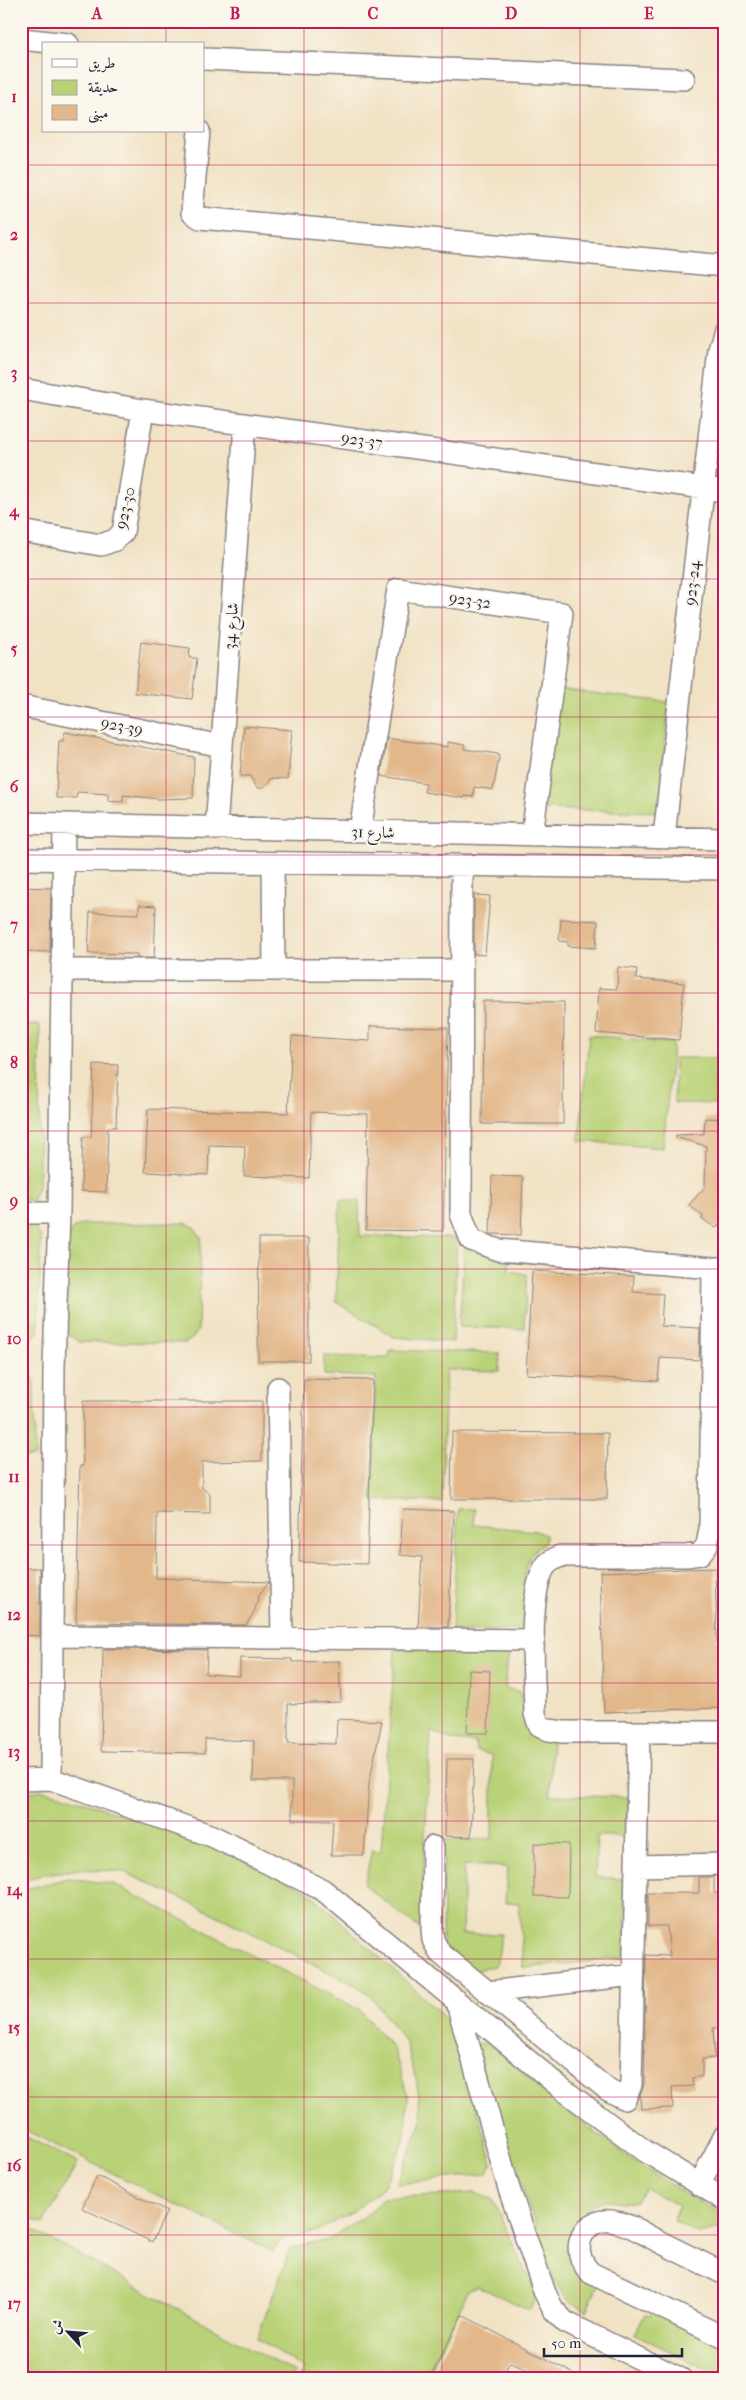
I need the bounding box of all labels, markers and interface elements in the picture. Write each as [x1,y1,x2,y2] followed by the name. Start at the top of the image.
[91,4,103,23] text: A
[230,4,240,23] text: B
[368,4,379,23] text: C
[505,4,517,23] text: D
[644,4,654,23] text: E
[42,42,205,132] legend
[88,54,115,73] text: طريق
[88,78,118,96] text: حديقة
[11,87,17,106] text: 1
[88,104,108,124] text: مبنى
[10,225,18,244] text: 2
[11,363,17,383] text: 3
[340,428,384,452] street label: 923-37
[111,485,139,531] street label: 923-30
[8,501,20,521] text: 4
[680,559,704,606] street label: 923-24
[448,588,492,612] street label: 923-32
[220,602,246,651] street label: شارع 34
[11,639,18,658] text: 5
[99,713,145,739] street label: 923-39
[10,777,19,796] text: 6
[351,822,395,846] street label: شارع 31
[9,915,18,934] text: 7
[10,1053,18,1072] text: 8
[9,1191,18,1211] text: 9
[7,1329,21,1348] text: 10
[8,1467,20,1486] text: 11
[7,1605,21,1624] text: 12
[8,1742,20,1762] text: 13
[6,1880,23,1900] text: 14
[8,2018,20,2037] text: 15
[7,2156,21,2175] text: 16
[7,2294,21,2313] text: 17
[42,2308,92,2358] north arrow
[46,2316,67,2336] text: ش
[544,2325,681,2357] scale bar
[551,2334,582,2352] text: 50 m

